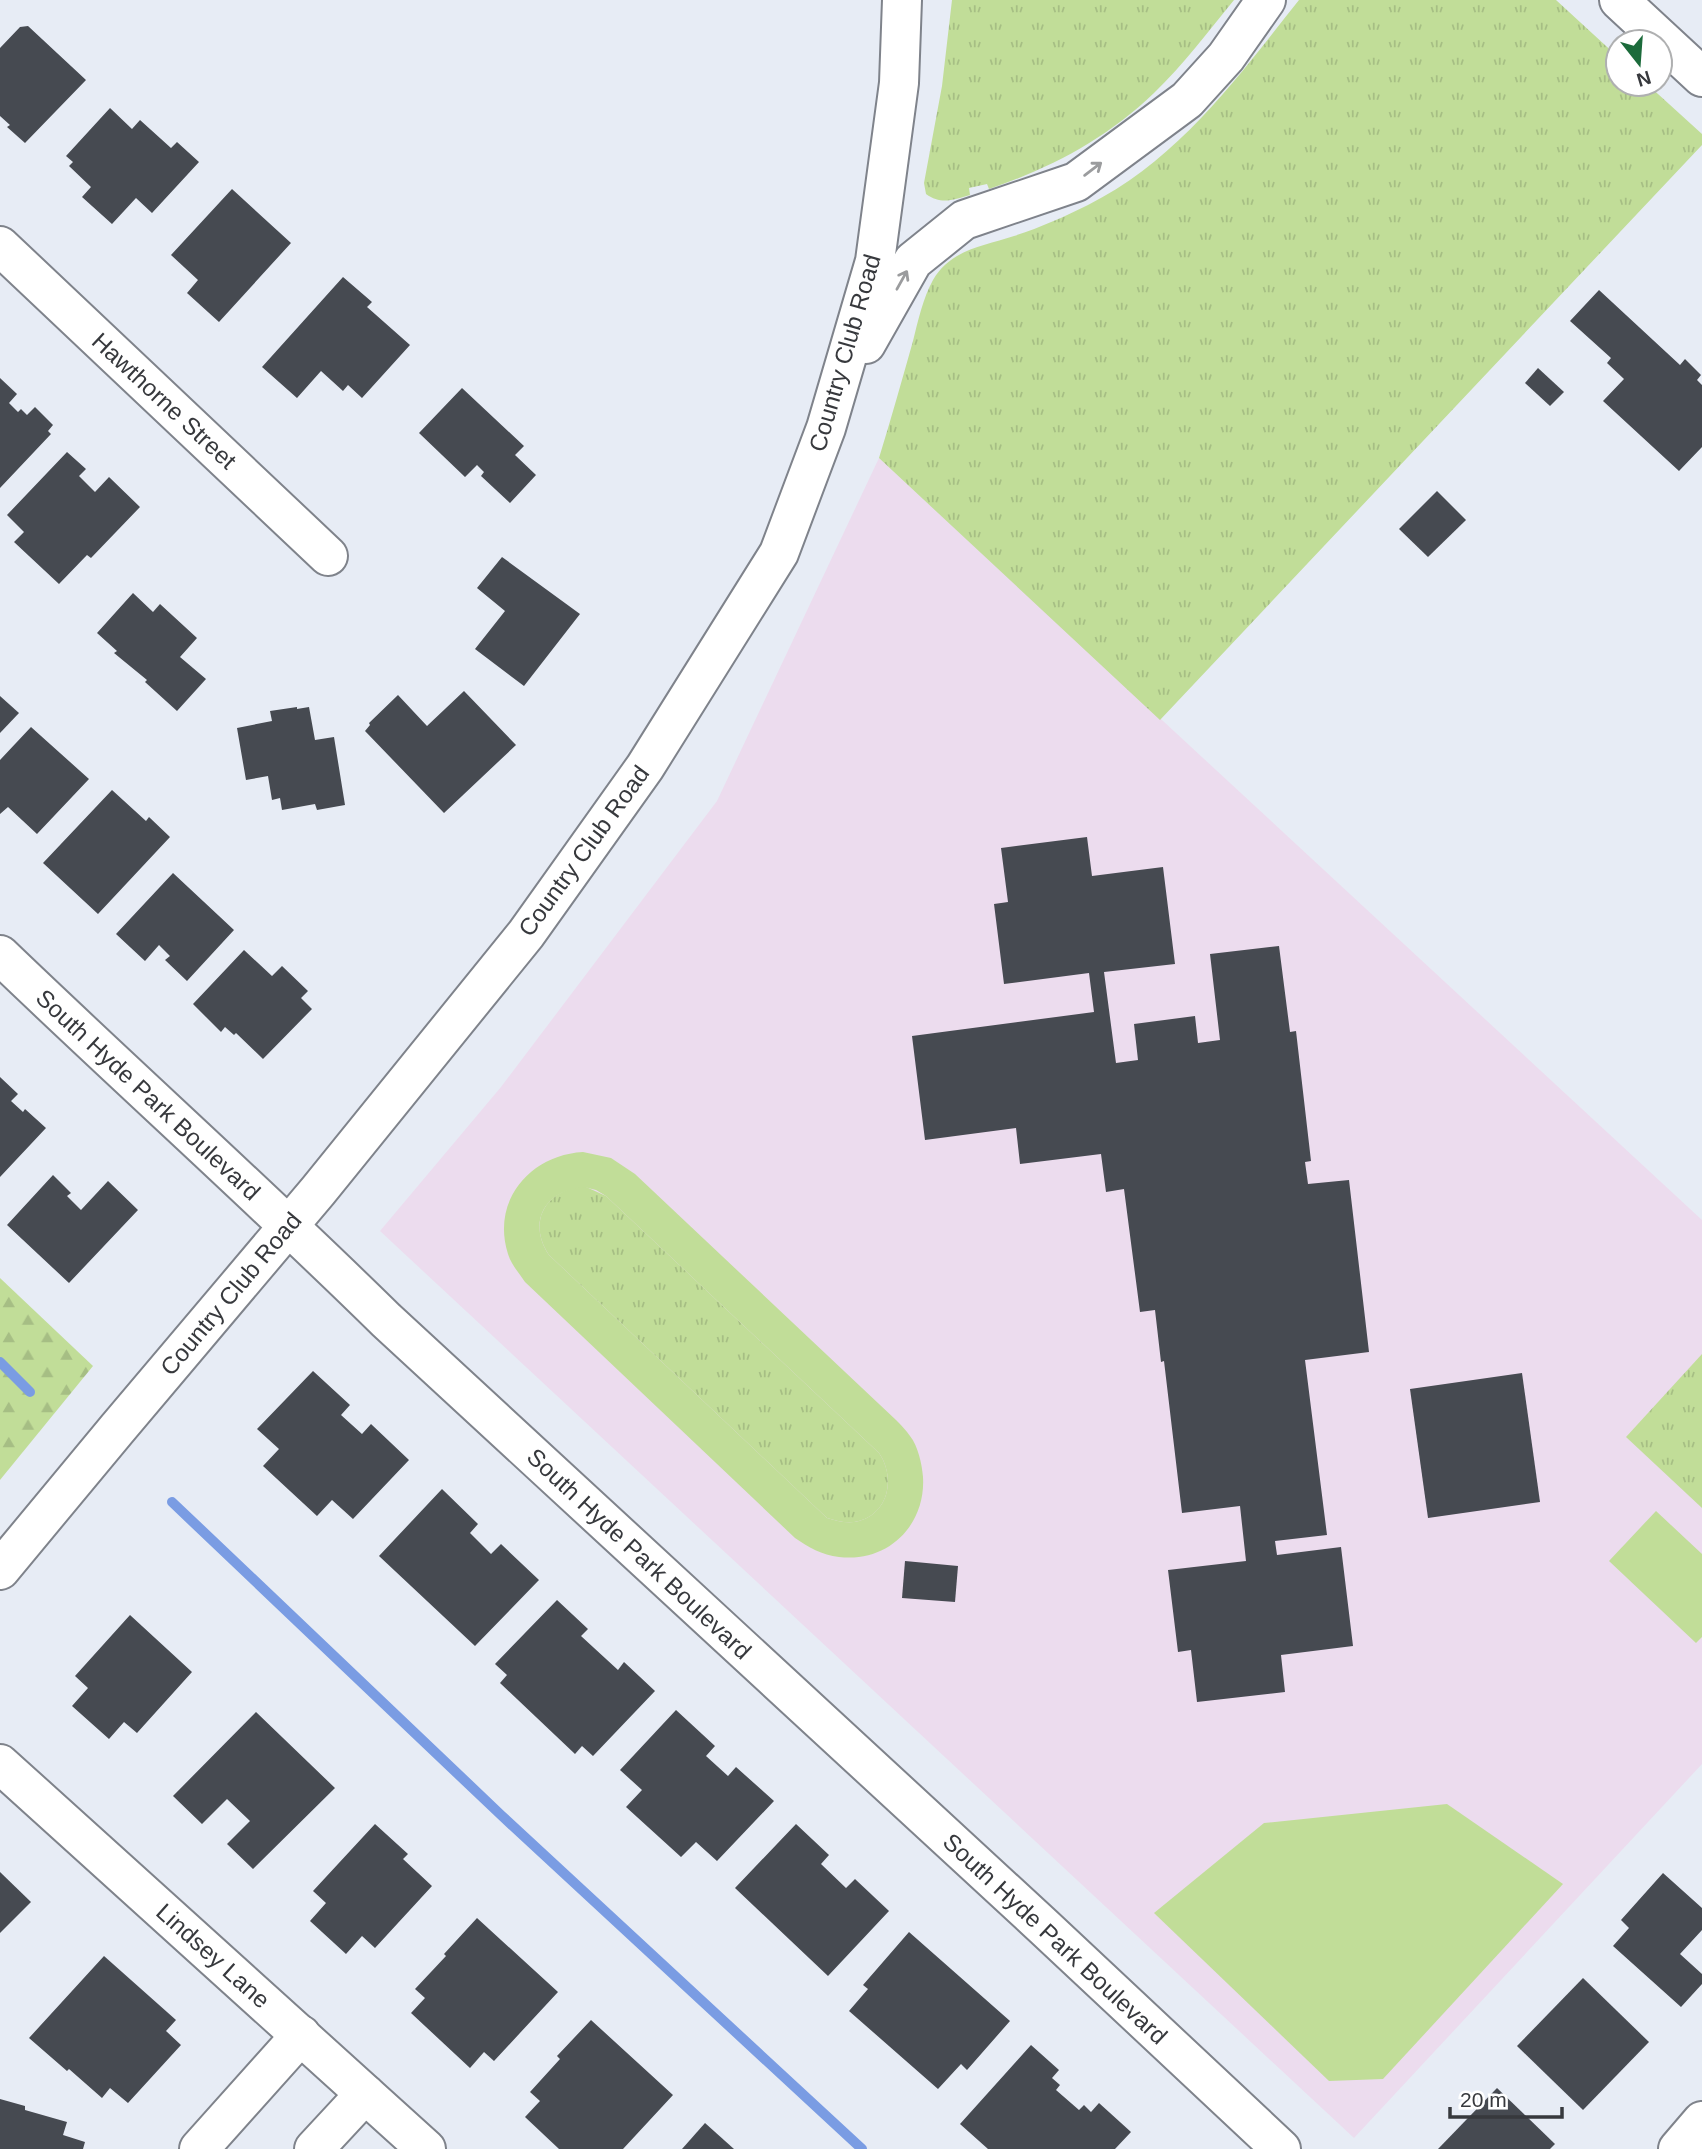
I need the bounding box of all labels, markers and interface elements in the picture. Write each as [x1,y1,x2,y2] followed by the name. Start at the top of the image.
[1604,28,1674,98] north arrow
[1634,67,1653,91] text: N
[1083,162,1102,177] one-way arrow
[803,251,886,455] street label: Country Club Road
[895,271,909,291] one-way arrow
[87,327,242,474] street label: Hawthorne Street
[513,760,655,941] street label: Country Club Road
[31,984,266,1206] street label: South Hyde Park Boulevard
[155,1207,307,1381] street label: Country Club Road
[522,1443,757,1665] street label: South Hyde Park Boulevard
[938,1828,1173,2050] street label: South Hyde Park Boulevard
[151,1898,275,2013] street label: Lindsey Lane
[1450,2076,1562,2120] scale bar
[1460,2088,1507,2111] text: 20 m

